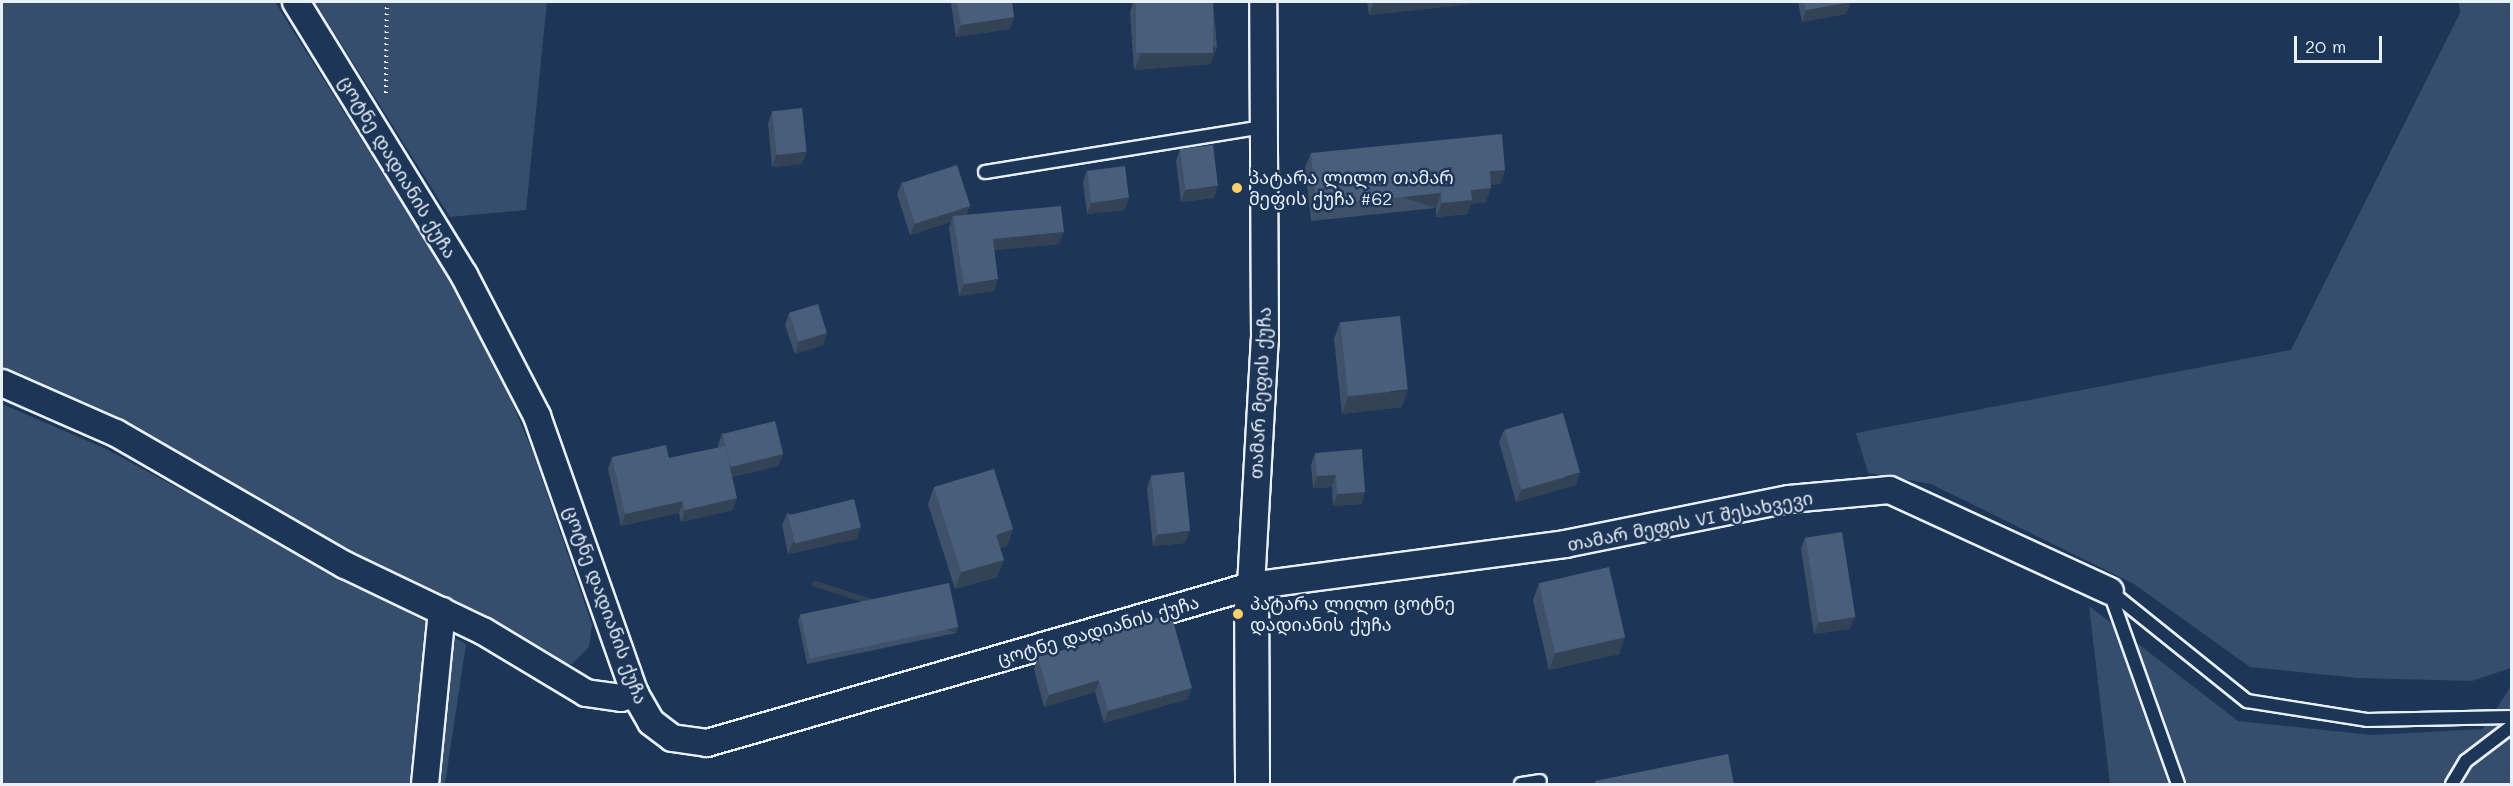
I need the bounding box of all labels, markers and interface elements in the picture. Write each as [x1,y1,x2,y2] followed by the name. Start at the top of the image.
[2297,24,2386,62] scale bar
[2305,34,2346,58] text: 20 m
[335,72,461,262] street label: ცოტნე დადიანის ქუჩა
[1249,167,1454,210] place label: პატარა ლილო თამარ მეფის ქუჩა #62
[1230,181,1244,195] marker: პატარა ლილო თამარ მეფის ქუჩა #62
[1245,306,1275,480] street label: თამარ მეფის ქუჩა
[1565,487,1815,555] street label: თამარ მეფის VI შესახვევი
[560,503,652,707] street label: ცოტნე დადიანის ქუჩა
[995,591,1201,669] street label: ცოტნე დადიანის ქუჩა
[1250,593,1455,636] place label: პატარა ლილო ცოტნე დადიანის ქუჩა
[1231,607,1245,621] marker: პატარა ლილო ცოტნე დადიანის ქუჩა

